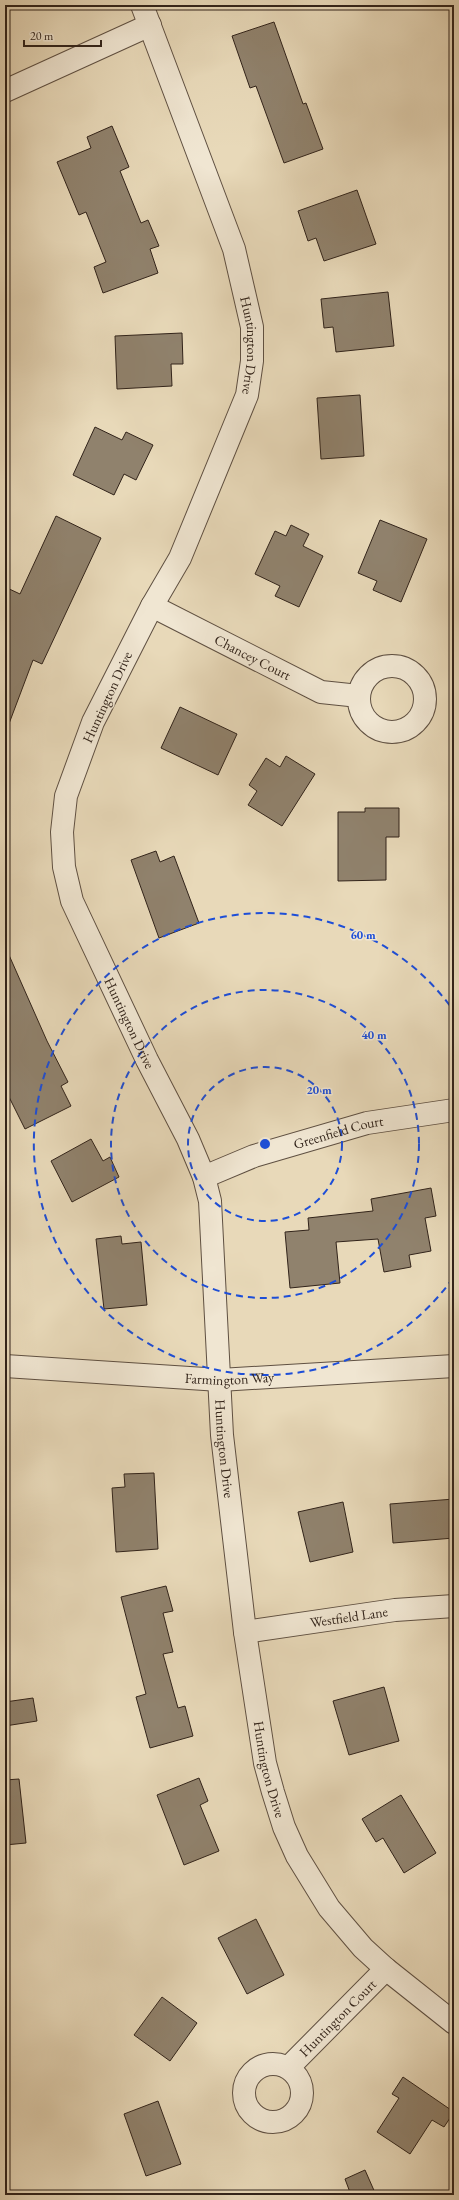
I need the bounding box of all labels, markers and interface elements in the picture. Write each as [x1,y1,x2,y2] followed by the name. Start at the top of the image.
[24,22,101,48] scale bar
[30,28,54,44] text: 20 m
[236,294,261,396] street label: Huntington Drive
[211,630,294,684] street label: Chancey Court
[78,648,136,746] street label: Huntington Drive
[350,927,376,943] text: 60 m
[100,974,159,1072] street label: Huntington Drive
[361,1027,387,1043] text: 40 m
[306,1082,332,1098] text: 20 m
[291,1112,385,1153] street label: Greenfield Court
[258,1137,272,1151] centre of rings
[184,1368,276,1389] street label: Farmington Way
[211,1399,238,1499] street label: Huntington Drive
[309,1602,390,1631] street label: Westfield Lane
[250,1720,290,1820] street label: Huntington Drive
[295,1975,380,2061] street label: Huntington Court

